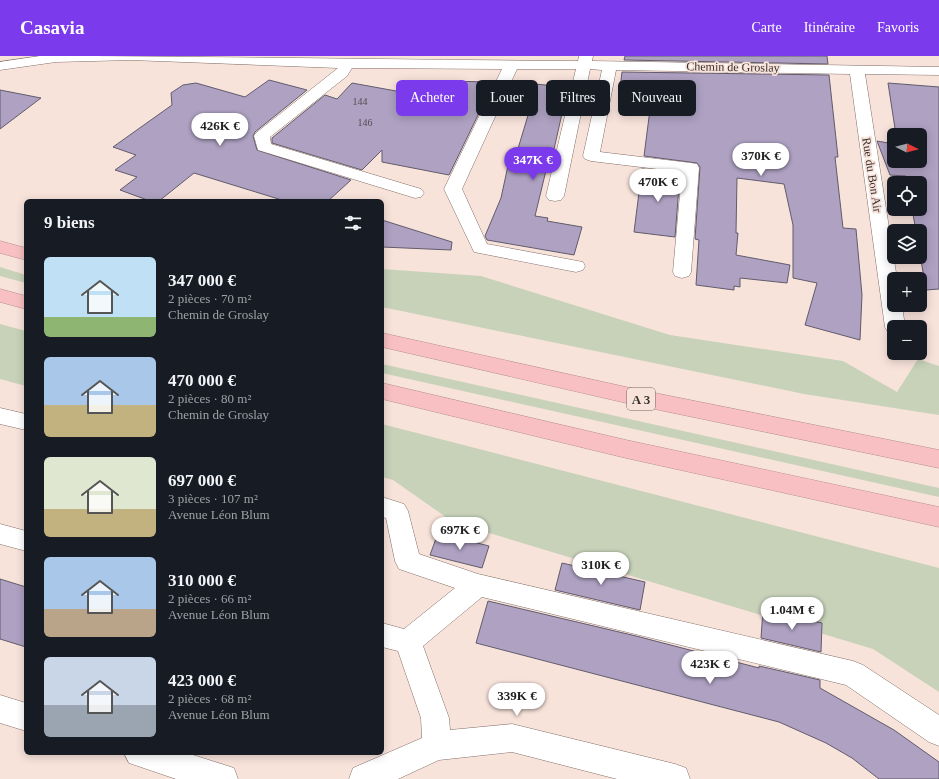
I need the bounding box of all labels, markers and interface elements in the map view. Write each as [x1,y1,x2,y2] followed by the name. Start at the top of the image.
[20,17,84,38] text: Casavia
[751,20,782,35] text: Carte
[804,20,855,35] text: Itinéraire
[877,20,919,35] text: Favoris
[686,59,780,75] street label: Chemin de Groslay
[396,80,468,116] chip: Acheter
[476,80,538,116] chip: Louer
[546,80,610,116] chip: Filtres
[618,80,696,116] chip: Nouveau
[353,96,368,107] house number: 144
[187,113,253,147] pin: 426K €
[358,117,373,128] house number: 146
[200,118,240,133] text: 426K €
[887,128,927,168] north arrow
[887,128,927,360] map controls
[859,137,885,213] street label: Rue du Bon Air
[728,143,794,177] pin: 370K €
[500,147,566,181] pin: 347K €
[741,148,781,163] text: 370K €
[513,152,553,167] text: 347K €
[625,169,691,203] pin: 470K €
[638,174,678,189] text: 470K €
[887,176,927,216] button: locate
[342,212,364,234] icon: filters
[44,213,95,232] text: 9 biens
[887,224,927,264] button: layers
[168,271,236,290] text: 347 000 €
[887,272,927,312] button: +
[76,273,124,321] icon: home
[168,291,251,306] text: 2 pièces · 70 m²
[168,307,269,322] text: Chemin de Groslay
[887,320,927,360] button: −
[168,371,236,390] text: 470 000 €
[76,373,124,421] icon: home
[627,388,655,410] road number: A 3
[168,391,251,406] text: 2 pièces · 80 m²
[168,407,269,422] text: Chemin de Groslay
[168,471,236,490] text: 697 000 €
[76,473,124,521] icon: home
[168,491,258,506] text: 3 pièces · 107 m²
[168,507,270,522] text: Avenue Léon Blum
[427,517,493,551] pin: 697K €
[440,522,480,537] text: 697K €
[568,552,634,586] pin: 310K €
[581,557,621,572] text: 310K €
[168,571,236,590] text: 310 000 €
[76,573,124,621] icon: home
[168,591,251,606] text: 2 pièces · 66 m²
[755,597,829,631] pin: 1.04M €
[770,602,814,617] text: 1.04M €
[168,607,270,622] text: Avenue Léon Blum
[677,651,743,685] pin: 423K €
[690,656,730,671] text: 423K €
[168,671,236,690] text: 423 000 €
[76,673,124,721] icon: home
[484,683,550,717] pin: 339K €
[497,688,537,703] text: 339K €
[168,691,251,706] text: 2 pièces · 68 m²
[168,707,270,722] text: Avenue Léon Blum

